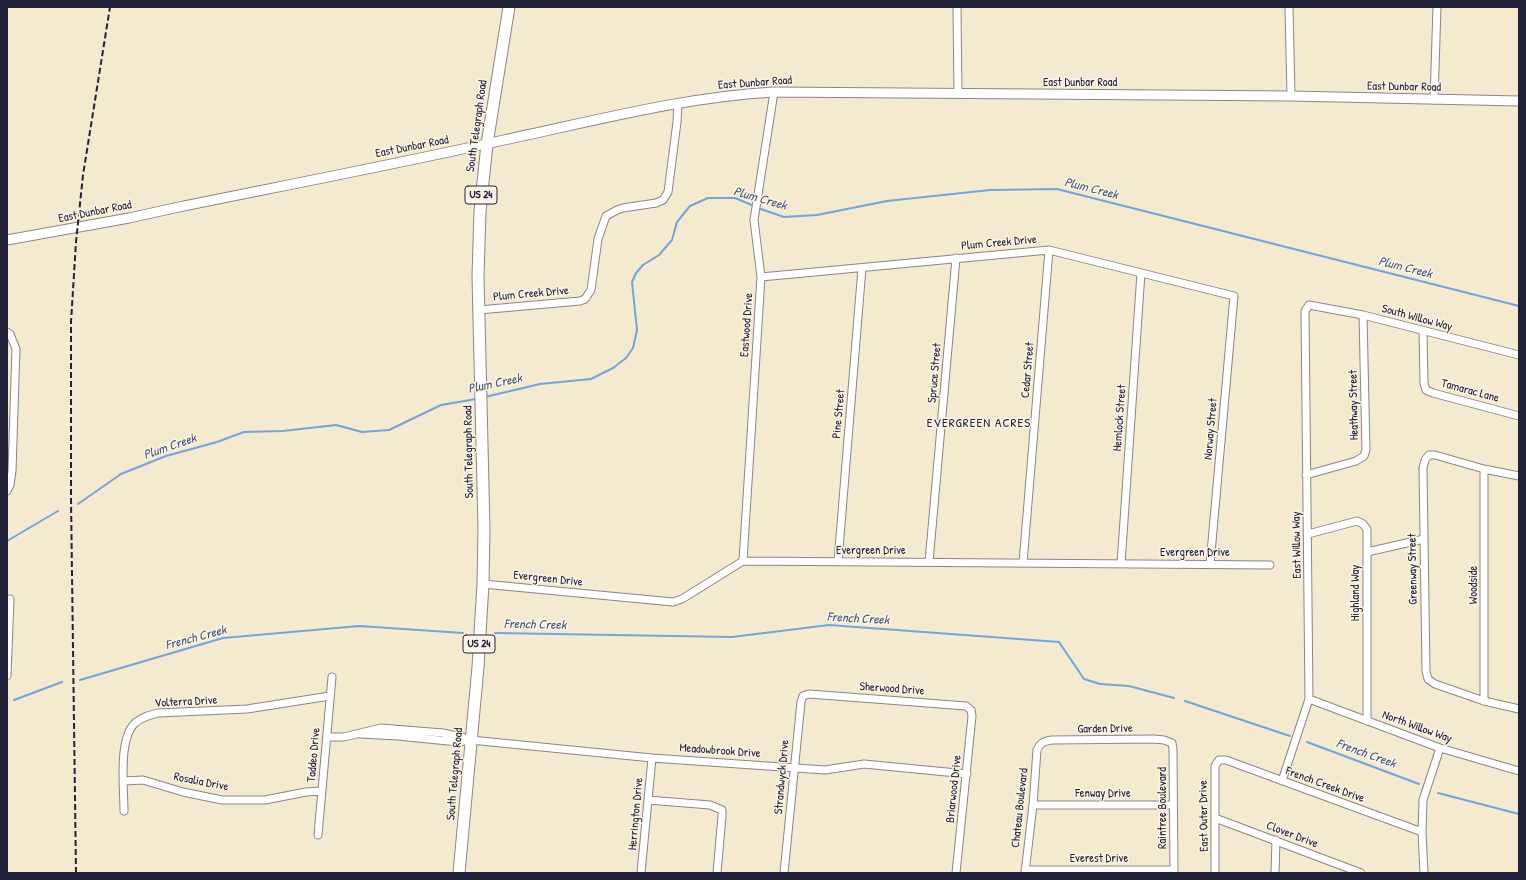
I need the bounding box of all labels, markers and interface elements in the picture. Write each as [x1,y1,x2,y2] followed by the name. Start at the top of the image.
[718,73,792,93] street label: East Dunbar Road
[1043,76,1117,90] street label: East Dunbar Road
[463,79,491,173] street label: South Telegraph Road
[1367,79,1441,95] street label: East Dunbar Road
[374,133,450,161] street label: East Dunbar Road
[1063,175,1119,203] water label: Plum Creek
[732,184,788,214] water label: Plum Creek
[465,186,497,204] road number: US 24
[57,198,133,226] street label: East Dunbar Road
[961,233,1037,253] street label: Plum Creek Drive
[1377,254,1433,282] water label: Plum Creek
[493,284,569,304] street label: Plum Creek Drive
[738,293,756,357] street label: Eastwood Drive
[1380,302,1454,334] street label: South Willow Way
[1018,341,1038,399] street label: Cedar Street
[925,342,945,404] street label: Spruce Street
[1346,370,1362,440] street label: Heathway Street
[467,371,523,397] water label: Plum Creek
[1440,376,1500,406] street label: Tamarac Lane
[1110,384,1130,452] street label: Hemlock Street
[830,389,848,439] street label: Pine Street
[1201,398,1221,460] street label: Norway Street
[461,406,477,498] street label: South Telegraph Road
[927,416,1031,432] district label: EVERGREEN ACRES
[142,431,198,463] water label: Plum Creek
[1289,511,1305,579] street label: East Willow Way
[1405,533,1421,605] street label: Greenway Street
[836,544,906,558] street label: Evergreen Drive
[1160,546,1230,560] street label: Evergreen Drive
[1349,565,1363,621] street label: Highland Way
[1467,566,1481,604] street label: Woodside
[513,568,583,590] street label: Evergreen Drive
[826,610,890,628] water label: French Creek
[504,617,566,633] water label: French Creek
[164,622,228,654] water label: French Creek
[463,635,495,653] road number: US 24
[859,680,925,698] street label: Sherwood Drive
[154,693,218,711] street label: Volterra Drive
[1380,708,1454,746] street label: North Willow Way
[1077,721,1133,737] street label: Garden Drive
[304,727,324,783] street label: Taddeo Drive
[444,727,466,821] street label: South Telegraph Road
[1334,736,1398,772] water label: French Creek
[772,739,792,815] street label: Strandwyck Drive
[679,741,761,761] street label: Meadowbrook Drive
[943,754,965,824] street label: Briarwood Drive
[1284,764,1366,806] street label: French Creek Drive
[1009,767,1031,849] street label: Chateau Boulevard
[1156,767,1170,849] street label: Raintree Boulevard
[172,770,230,794] street label: Rosalia Drive
[626,777,646,851] street label: Herrington Drive
[1196,780,1212,852] street label: East Outer Drive
[1075,787,1131,801] street label: Fenway Drive
[1264,819,1320,851] street label: Clover Drive
[1070,852,1128,866] street label: Everest Drive

